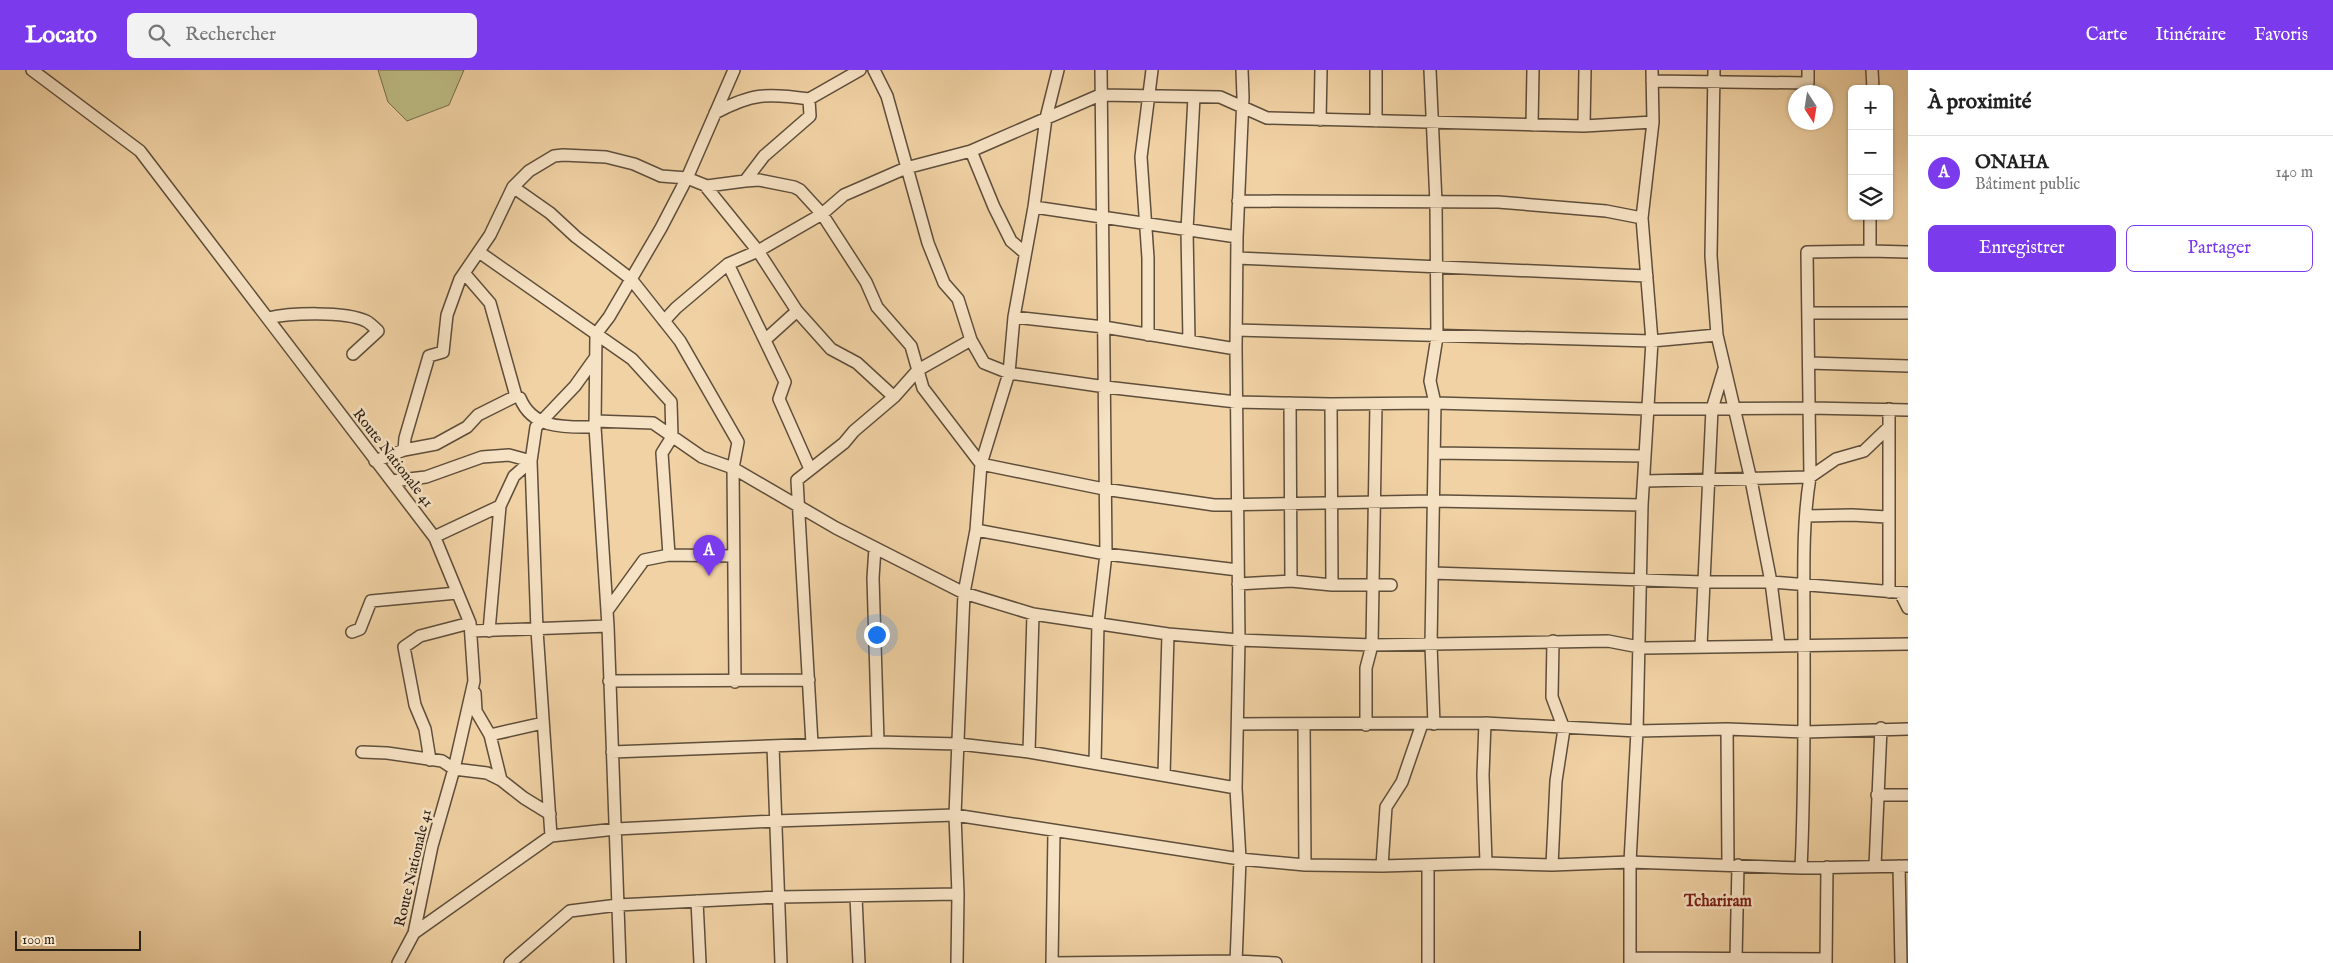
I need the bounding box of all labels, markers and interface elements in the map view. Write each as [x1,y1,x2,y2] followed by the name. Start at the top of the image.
[127,13,477,58] search box
[25,20,97,51] text: Locato
[145,21,173,49] icon: search
[185,23,276,47] text: Rechercher
[2086,24,2128,47] text: Carte
[2156,24,2226,47] text: Itinéraire
[2254,24,2308,47] text: Favoris
[1788,85,1833,130] north arrow
[1848,85,1893,220] map controls
[1848,85,1893,130] button: +
[1928,89,2031,116] text: À proximité
[1848,130,1893,175] button: −
[1975,151,2049,175] text: ONAHA
[1939,163,1949,183] text: A
[2275,163,2313,183] text: 140 m
[1848,175,1893,220] button: layers
[1975,175,2080,195] text: Bâtiment public
[1928,225,2116,272] button: Enregistrer
[2126,225,2313,272] button: Partager
[349,405,437,511] street label: Route Nationale 41
[693,535,725,576] pin: A
[864,622,890,648] your location
[390,807,436,929] street label: Route Nationale 41
[1683,892,1753,912] district label: Tchariram
[15,928,141,951] scale bar
[22,931,55,949] text: 100 m

